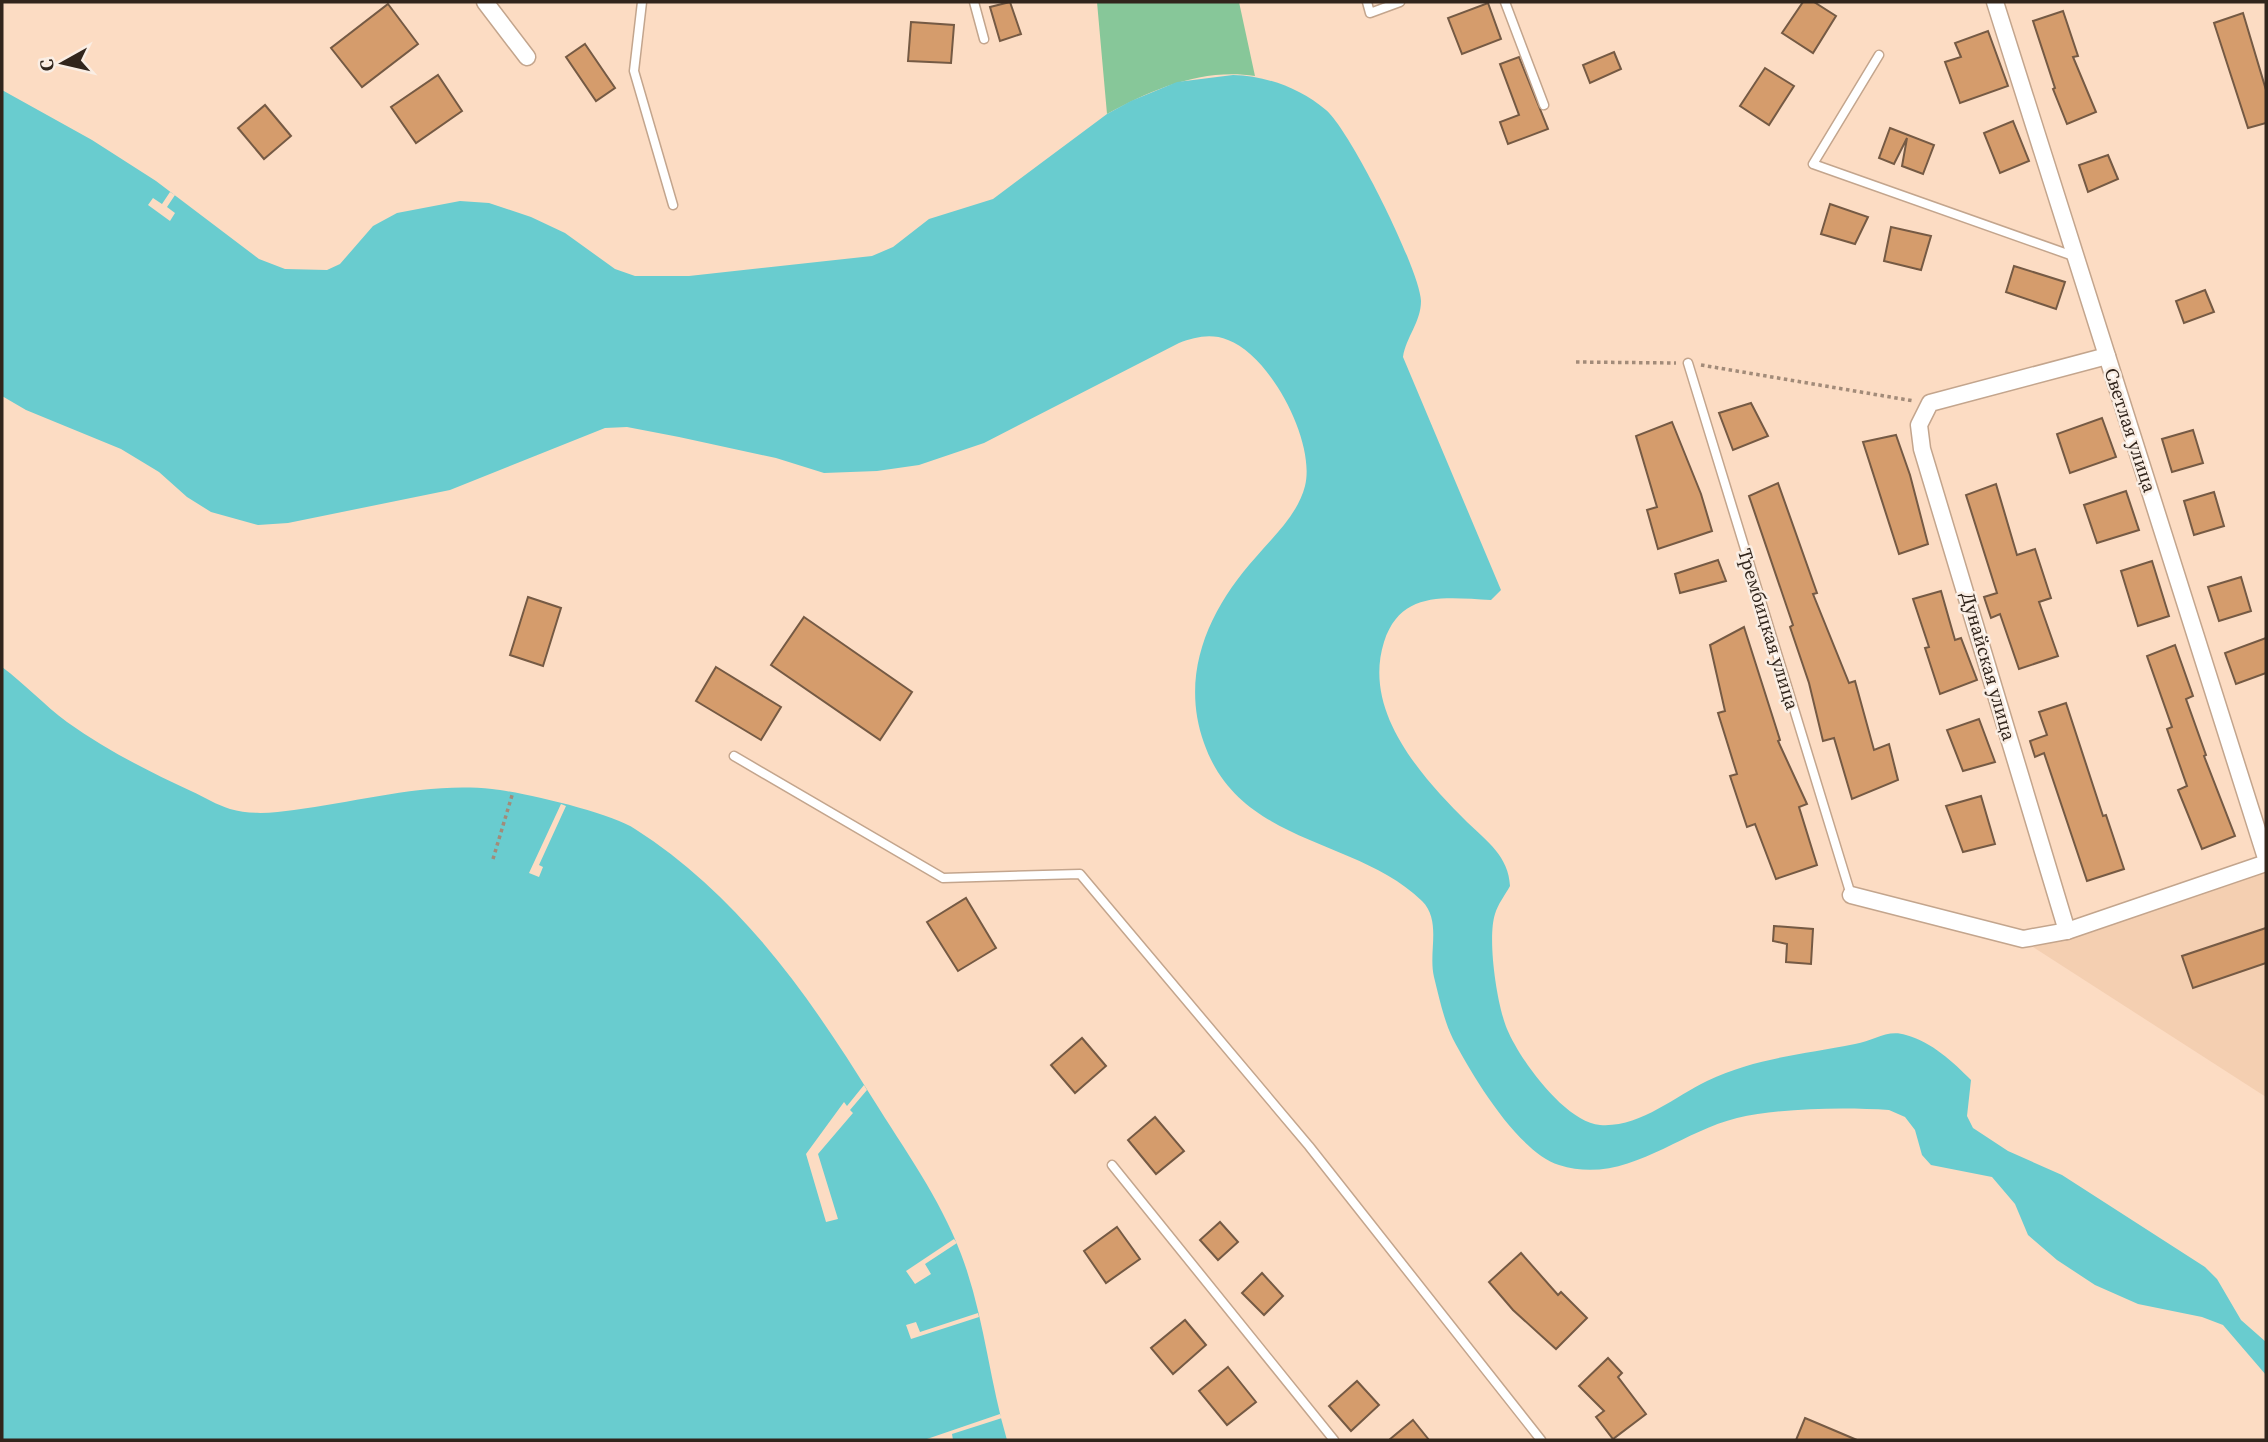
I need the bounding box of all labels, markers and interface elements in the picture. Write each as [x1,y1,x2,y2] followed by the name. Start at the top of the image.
[28,28,98,98] north arrow
[32,58,60,73] text: С
[2099,364,2163,496] street label: Светлая улица
[1732,545,1806,713] street label: Трембицкая улица
[1955,589,2023,744] street label: Дунайская улица

